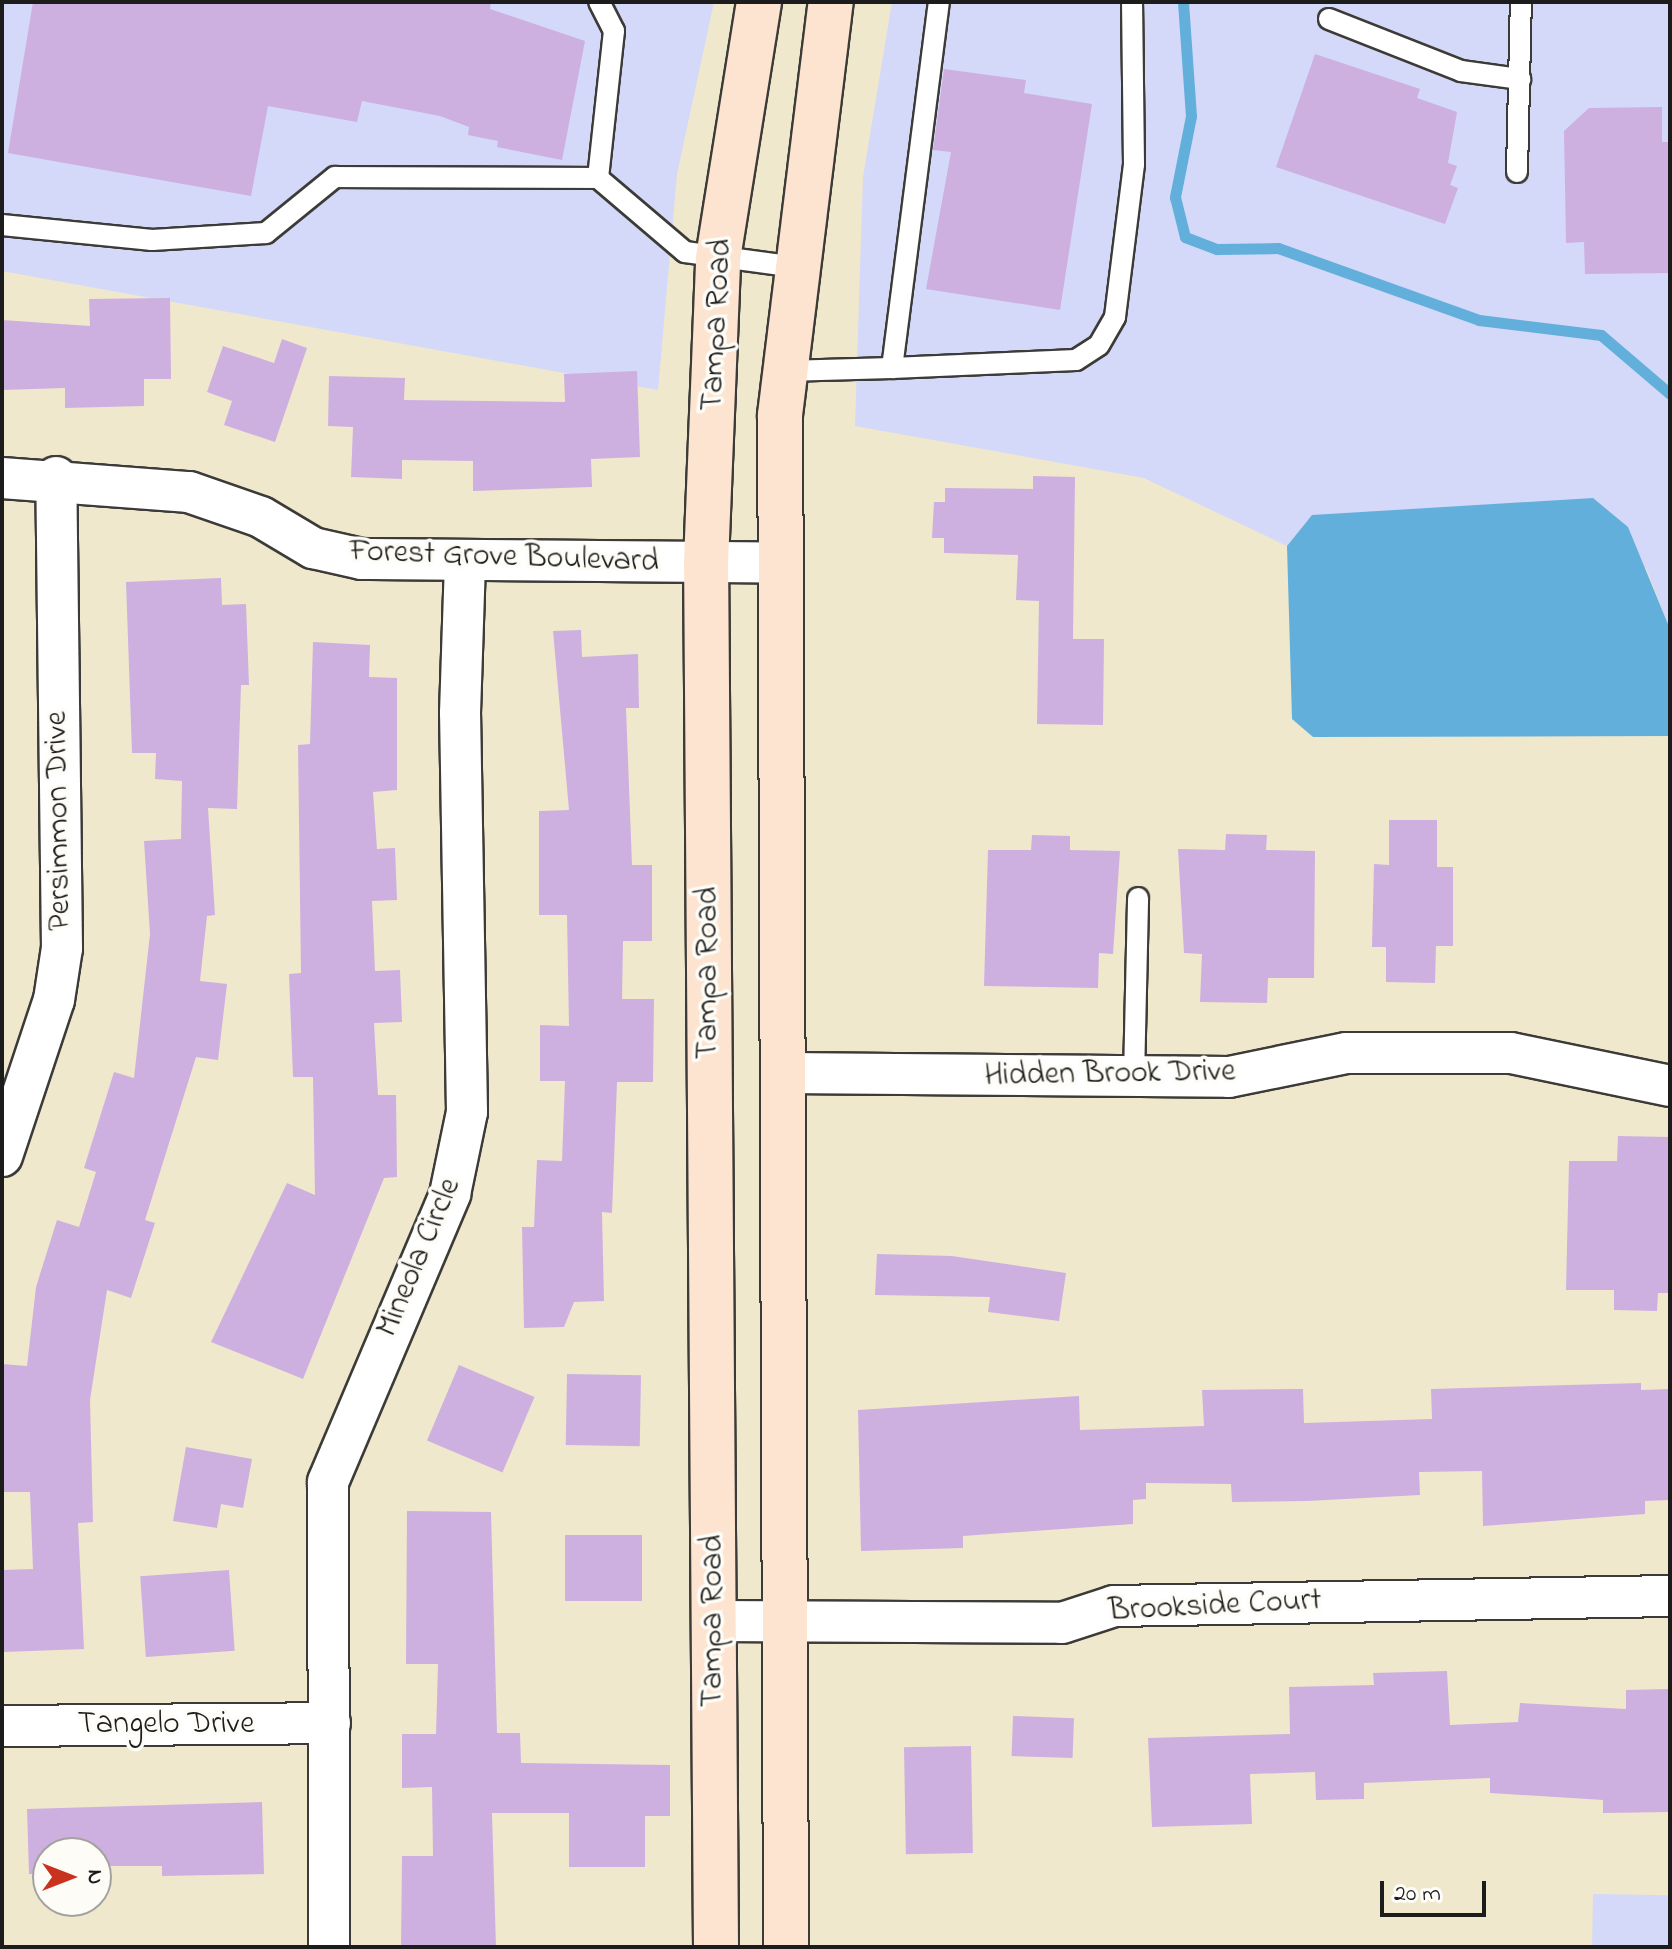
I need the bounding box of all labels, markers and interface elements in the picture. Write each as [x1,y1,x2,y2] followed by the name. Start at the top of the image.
[694,238,742,412] street label: Tampa Road
[349,533,659,583] street label: Forest Grove Boulevard
[39,711,81,931] street label: Persimmon Drive
[690,887,728,1059] street label: Tampa Road
[984,1054,1236,1096] street label: Hidden Brook Drive
[369,1173,471,1343] street label: Mineola Circle
[695,1535,733,1707] street label: Tampa Road
[1108,1582,1322,1632] street label: Brookside Court
[78,1706,254,1744] street label: Tangelo Drive
[32,1837,112,1917] north arrow
[1384,1865,1490,1915] scale bar
[78,1870,110,1884] text: N
[1394,1877,1441,1912] text: 20 m

